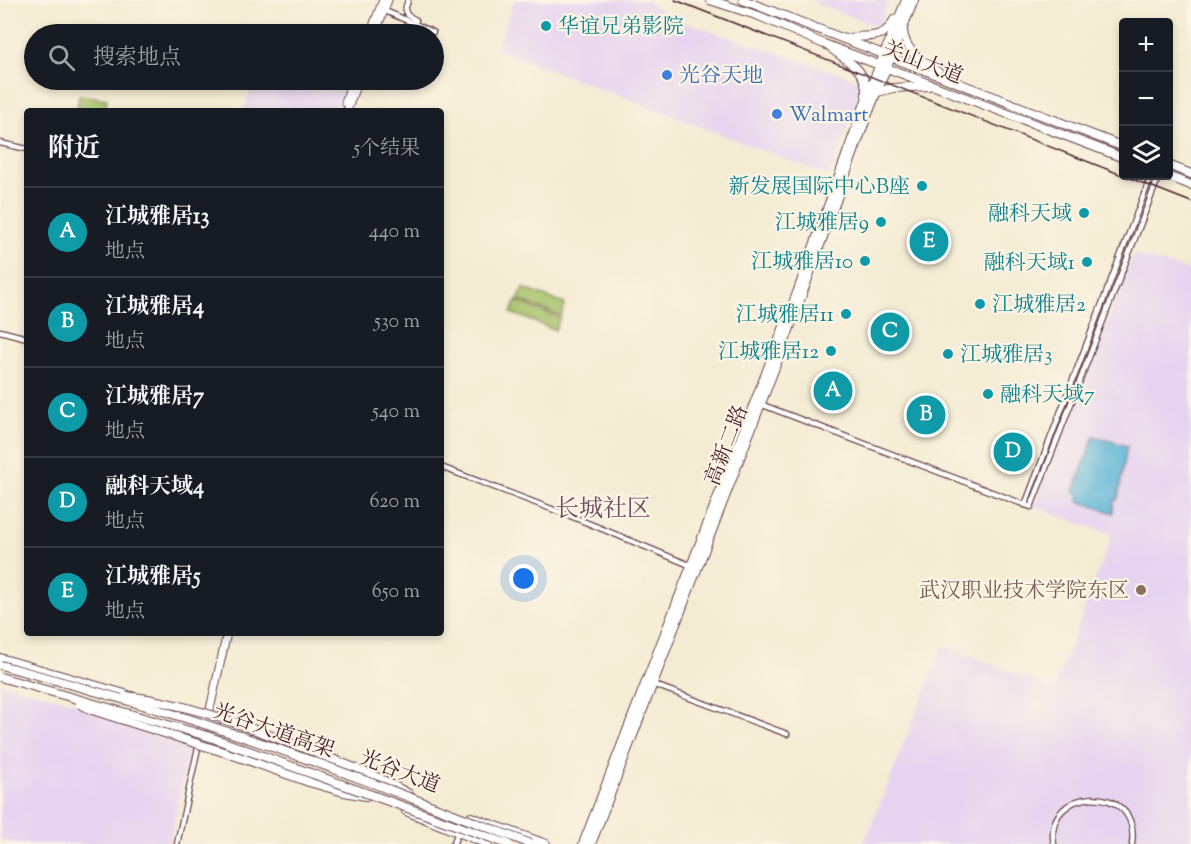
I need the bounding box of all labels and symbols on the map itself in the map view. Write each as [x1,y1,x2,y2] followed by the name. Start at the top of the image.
[558,13,684,43] place label: 华谊兄弟影院
[539,19,553,33] marker: 华谊兄弟影院
[878,35,967,93] street label: 关山大道
[679,62,763,92] place label: 光谷天地
[660,68,674,82] marker: 光谷天地
[789,101,868,131] place label: Walmart
[770,107,784,121] marker: Walmart
[729,173,910,203] place label: 新发展国际中心B座
[915,179,929,193] marker: 新发展国际中心B座
[988,200,1072,230] place label: 融科天域
[1077,206,1091,220] marker: 融科天域
[775,209,869,239] place label: 江城雅居9
[874,215,888,229] marker: 江城雅居9
[910,220,948,264] pin: E
[751,248,853,278] place label: 江城雅居10
[984,249,1075,279] place label: 融科天域1
[858,254,872,268] marker: 江城雅居10
[1080,255,1094,269] marker: 融科天域1
[992,291,1086,321] place label: 江城雅居2
[973,297,987,311] marker: 江城雅居2
[736,301,834,331] place label: 江城雅居11
[839,307,853,321] marker: 江城雅居11
[870,310,910,354] pin: C
[718,338,819,368] place label: 江城雅居12
[960,341,1052,371] place label: 江城雅居3
[824,344,838,358] marker: 江城雅居12
[941,347,955,361] marker: 江城雅居3
[814,368,852,414] pin: A
[1000,381,1095,411] place label: 融科天域7
[981,387,995,401] marker: 融科天域7
[906,392,946,438] pin: B
[699,401,757,490] street label: 高新二路
[994,430,1032,474] pin: D
[555,493,651,527] district label: 长城社区
[509,564,538,593] your location
[919,577,1129,607] place label: 武汉职业技术学院东区
[1134,583,1148,597] marker: 武汉职业技术学院东区
[209,697,338,767] street label: 光谷大道高架
[355,744,444,802] street label: 光谷大道

